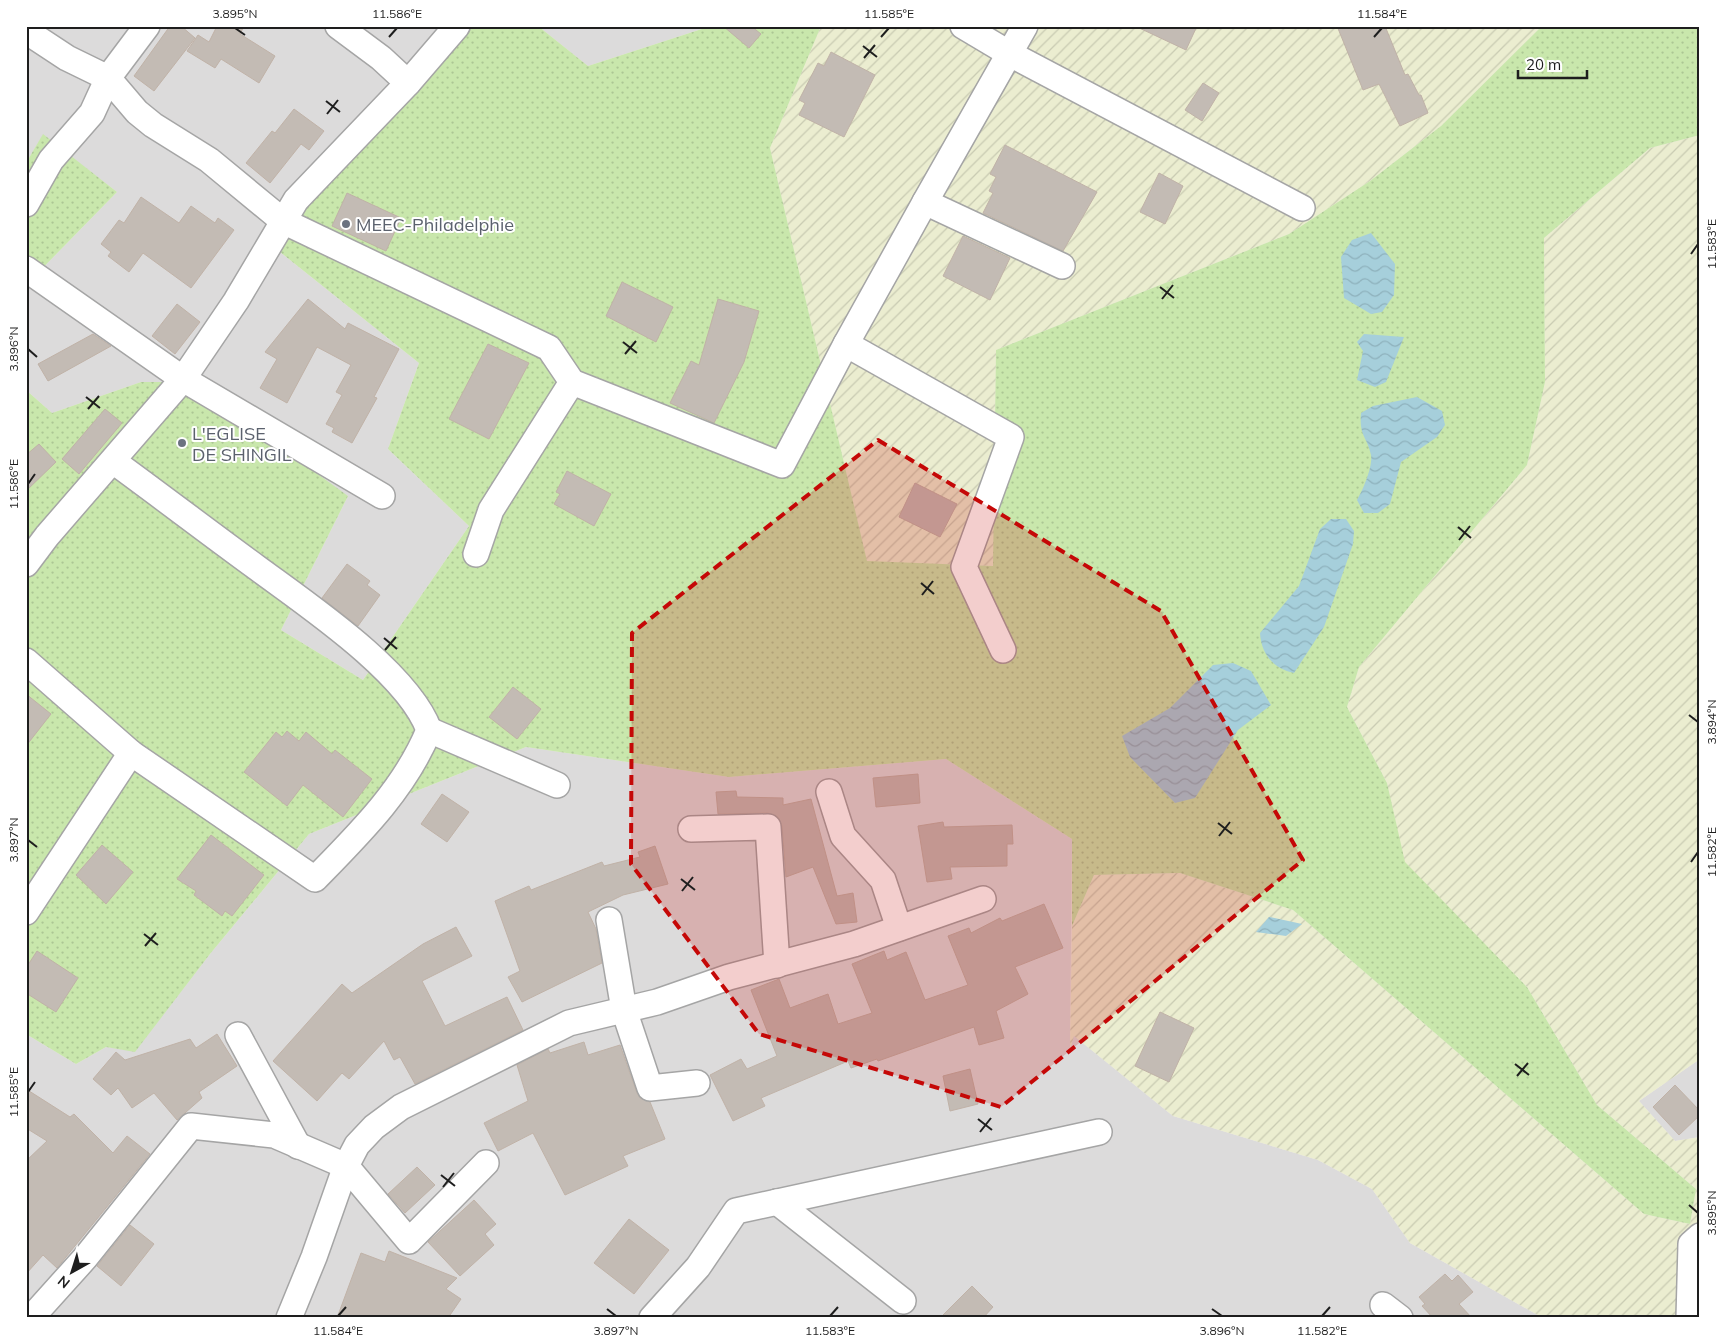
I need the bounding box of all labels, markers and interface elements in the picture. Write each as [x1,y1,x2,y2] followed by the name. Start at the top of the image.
[213,6,257,21] text: 3.895°N
[372,6,422,21] text: 11.586°E
[864,6,914,21] text: 11.585°E
[1357,6,1407,21] text: 11.584°E
[1518,48,1587,80] scale bar
[1526,55,1561,74] text: 20 m
[356,213,514,236] place label: MEEC-Philadelphie
[340,218,352,230] marker: MEEC-Philadelphie
[1704,219,1719,269] text: 11.583°E
[6,327,21,371] text: 3.896°N
[192,422,292,466] place label: L'EGLISE DE SHINGIL
[176,437,188,449] marker: L'EGLISE DE SHINGIL
[6,459,21,509] text: 11.586°E
[1704,700,1719,744] text: 3.894°N
[6,818,21,862] text: 3.897°N
[1704,827,1719,877] text: 11.582°E
[6,1067,21,1117] text: 11.585°E
[1704,1191,1719,1235] text: 3.895°N
[48,1246,98,1296] north arrow
[54,1272,74,1292] text: N
[313,1323,363,1338] text: 11.584°E
[594,1323,638,1338] text: 3.897°N
[805,1323,855,1338] text: 11.583°E
[1200,1323,1244,1338] text: 3.896°N
[1297,1323,1347,1338] text: 11.582°E

